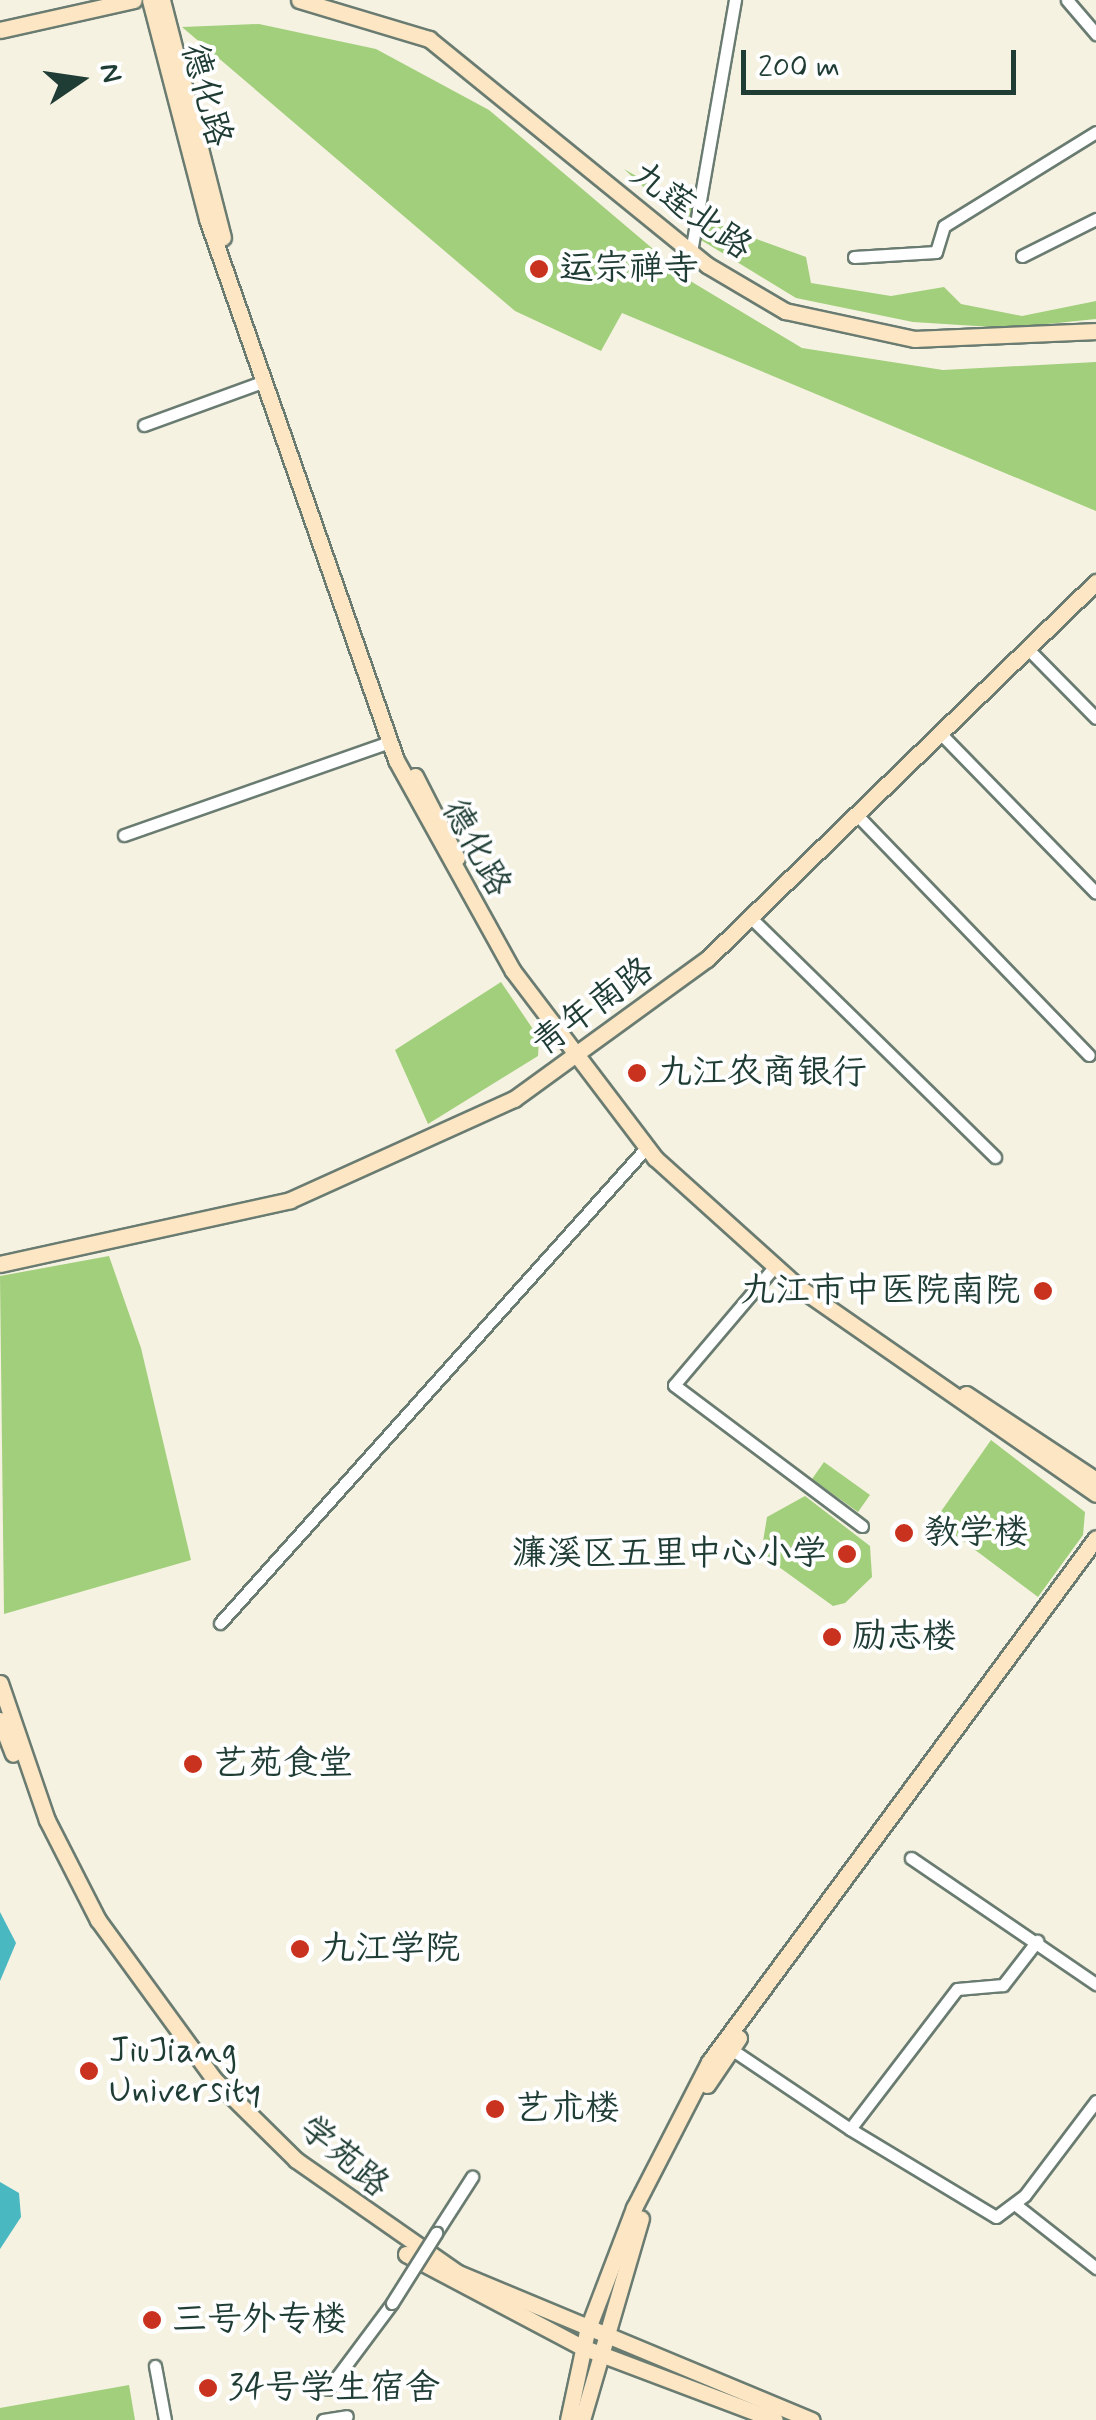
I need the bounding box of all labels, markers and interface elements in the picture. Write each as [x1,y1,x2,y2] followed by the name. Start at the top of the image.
[30,30,130,130] north arrow
[746,30,1021,92] scale bar
[172,39,240,151] street label: 德化路
[758,48,840,87] text: 200 m
[90,60,130,86] text: N
[622,153,760,269] street label: 九莲北路
[559,248,699,290] place label: 运宗禅寺
[528,258,550,280] marker: 运宗禅寺
[432,792,520,904] street label: 德化路
[524,949,662,1065] street label: 青年南路
[657,1052,867,1094] place label: 九江农商银行
[626,1062,648,1084] marker: 九江农商银行
[740,1270,1020,1312] place label: 九江市中医院南院
[1030,1278,1056,1304] marker: 九江市中医院南院
[924,1512,1029,1554] place label: 教学楼
[893,1522,915,1544] marker: 教学楼
[512,1533,827,1575] place label: 濂溪区五里中心小学
[836,1543,858,1565] marker: 濂溪区五里中心小学
[852,1616,957,1658] place label: 励志楼
[821,1626,843,1648] marker: 励志楼
[213,1743,353,1785] place label: 艺苑食堂
[182,1753,204,1775] marker: 艺苑食堂
[320,1928,460,1970] place label: 九江学院
[289,1938,311,1960] marker: 九江学院
[109,2030,261,2112] place label: JiuJiang University
[78,2060,100,2082] marker: JiuJiang University
[515,2088,620,2130] place label: 艺术楼
[484,2098,506,2120] marker: 艺术楼
[290,2107,398,2207] street label: 学苑路
[172,2299,347,2341] place label: 三号外专楼
[141,2309,163,2331] marker: 三号外专楼
[228,2367,440,2409] place label: 34号学生宿舍
[197,2377,219,2399] marker: 34号学生宿舍

